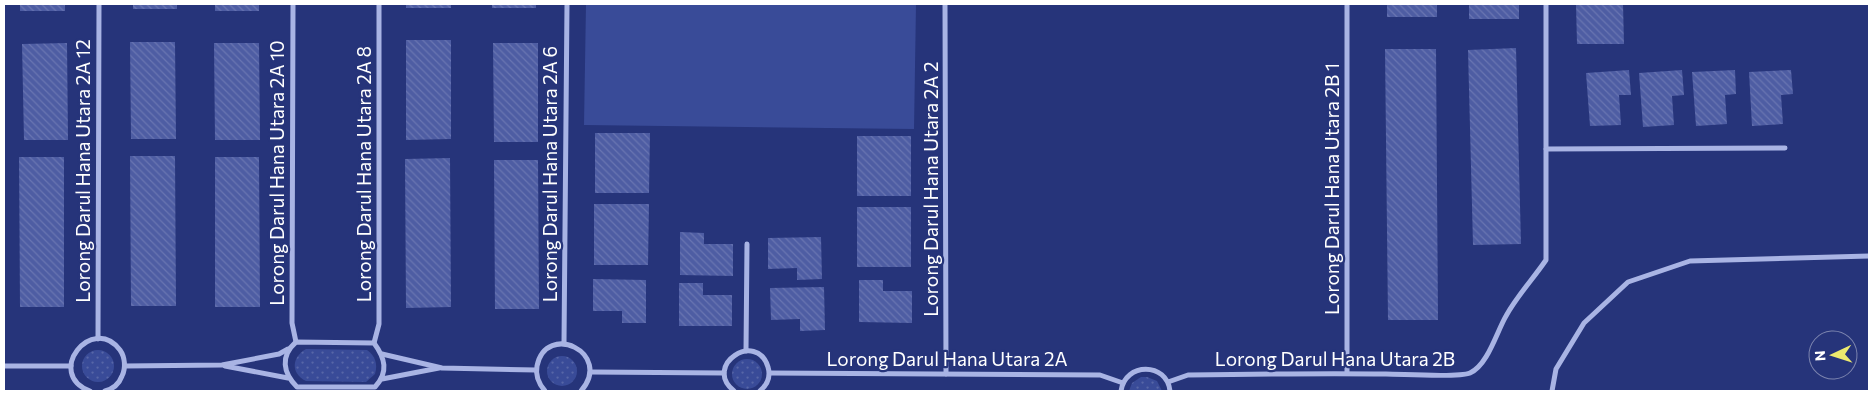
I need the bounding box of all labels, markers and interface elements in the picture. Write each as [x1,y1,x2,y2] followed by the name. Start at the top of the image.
[71,39,94,303] street label: Lorong Darul Hana Utara 2A 12
[265,40,288,306] street label: Lorong Darul Hana Utara 2A 10
[352,46,375,302] street label: Lorong Darul Hana Utara 2A 8
[538,46,561,302] street label: Lorong Darul Hana Utara 2A 6
[919,61,942,317] street label: Lorong Darul Hana Utara 2A 2
[1320,63,1343,315] street label: Lorong Darul Hana Utara 2B 1
[1808,330,1858,380] north arrow
[826,347,1068,370] street label: Lorong Darul Hana Utara 2A
[1215,347,1455,370] street label: Lorong Darul Hana Utara 2B
[1811,350,1828,362] text: N

